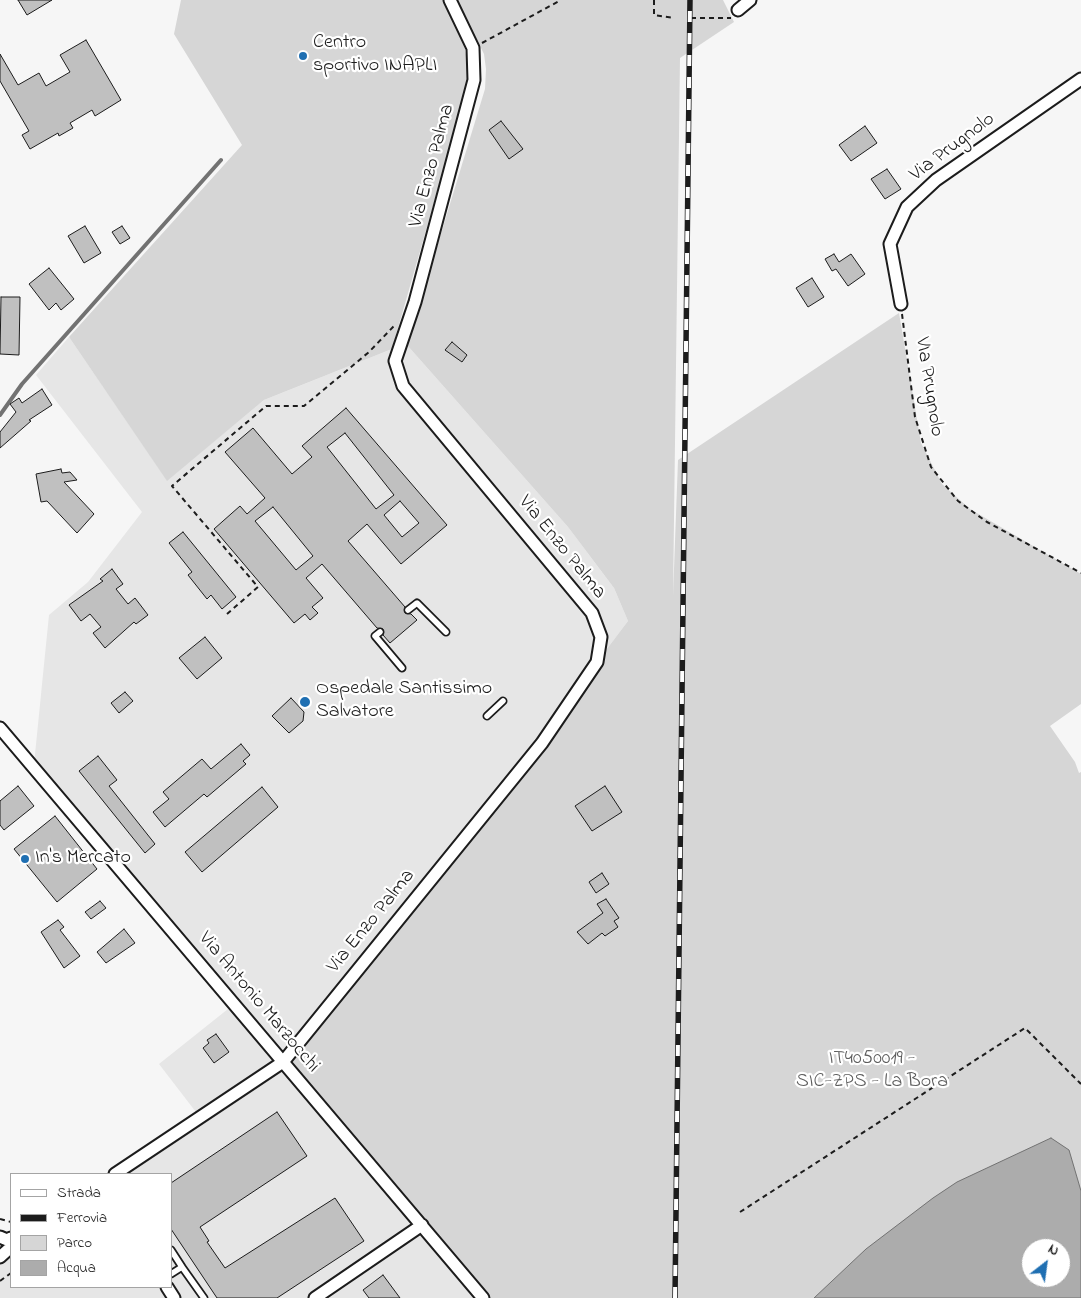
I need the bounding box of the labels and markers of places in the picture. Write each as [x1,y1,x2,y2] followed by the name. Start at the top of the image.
[313,32,437,79] place label: Centro sportivo INAPLI
[297,50,309,62] marker: Centro sportivo INAPLI
[316,678,492,725] place label: Ospedale Santissimo Salvatore
[298,695,312,709] marker: Ospedale Santissimo Salvatore
[35,847,131,871] place label: In's Mercato
[19,853,31,865] marker: In's Mercato

